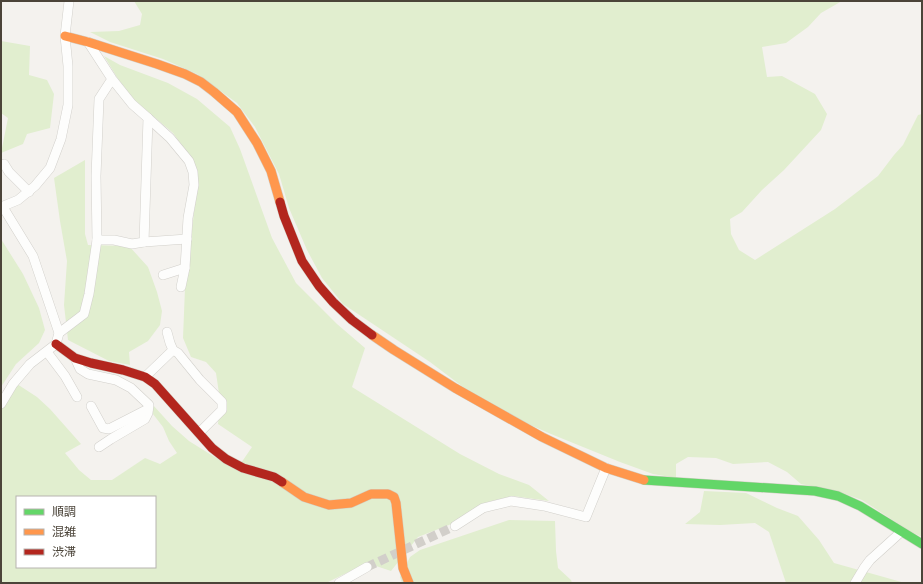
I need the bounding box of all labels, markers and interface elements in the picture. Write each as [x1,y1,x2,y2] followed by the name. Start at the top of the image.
[16,496,156,568] legend
[52,505,76,519] text: 順調
[52,525,76,539] text: 混雑
[52,545,76,559] text: 渋滞

